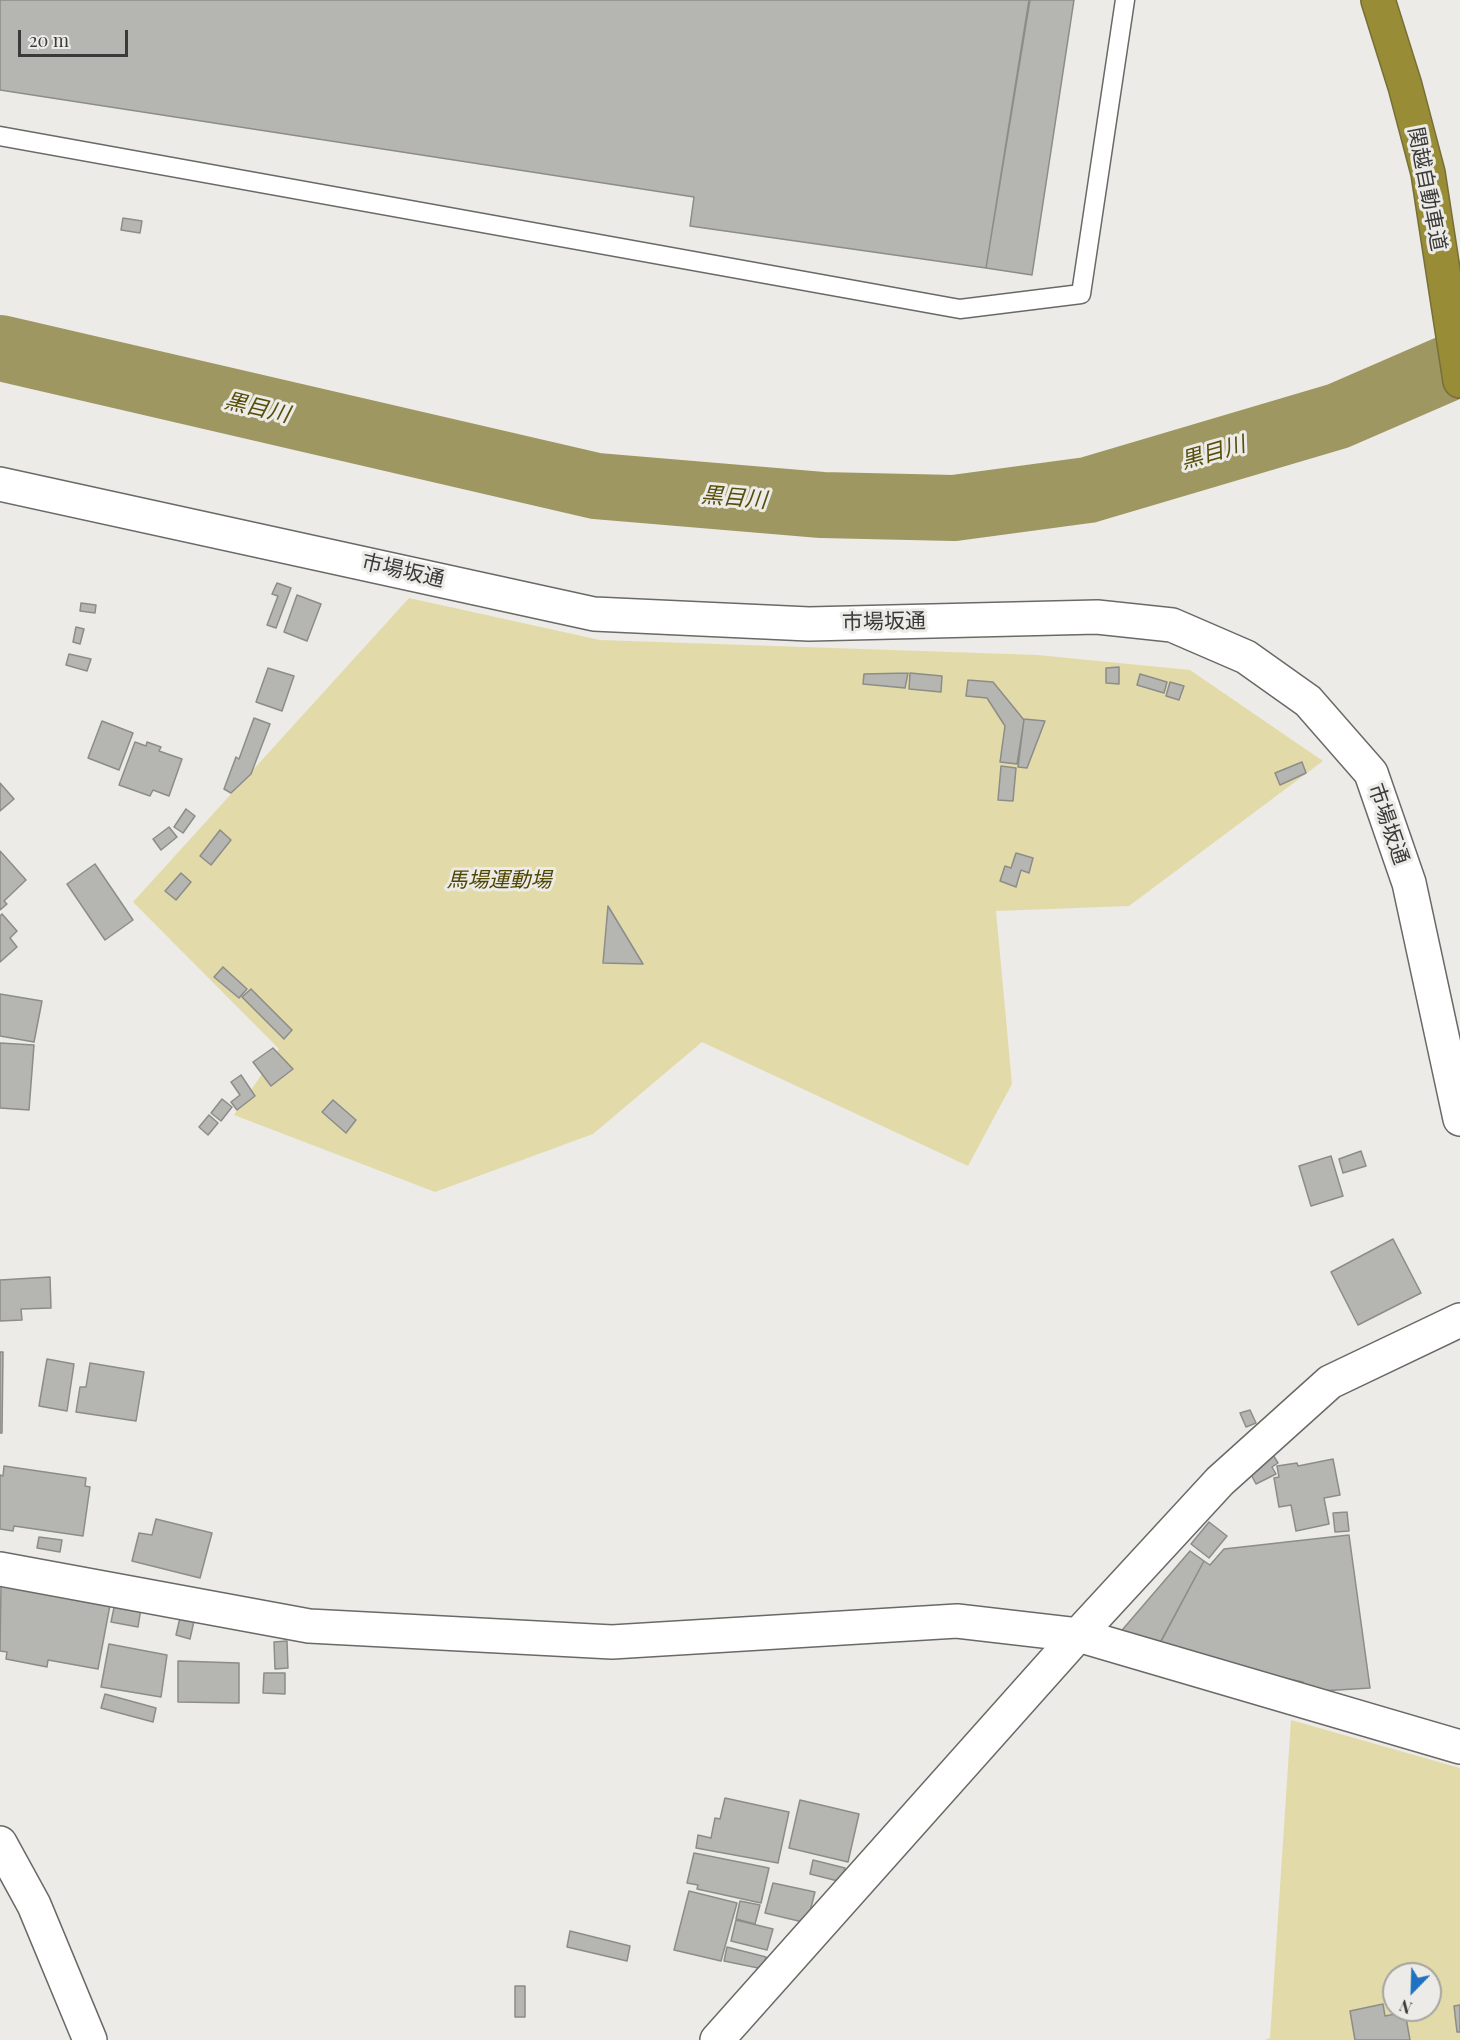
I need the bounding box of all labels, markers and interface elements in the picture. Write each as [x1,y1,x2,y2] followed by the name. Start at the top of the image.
[21,18,130,56] scale bar
[29,28,69,52] text: 20 m
[1403,125,1451,253] street label: 関越自動車道
[222,388,292,428] water label: 黒目川
[1178,431,1248,475] water label: 黒目川
[700,482,768,514] water label: 黒目川
[359,549,447,593] street label: 市場坂通
[842,609,926,635] street label: 市場坂通
[1362,780,1414,868] street label: 市場坂通
[447,867,551,893] park label: 馬場運動場
[1382,1962,1442,2022] north arrow
[1396,1995,1415,2019] text: N

